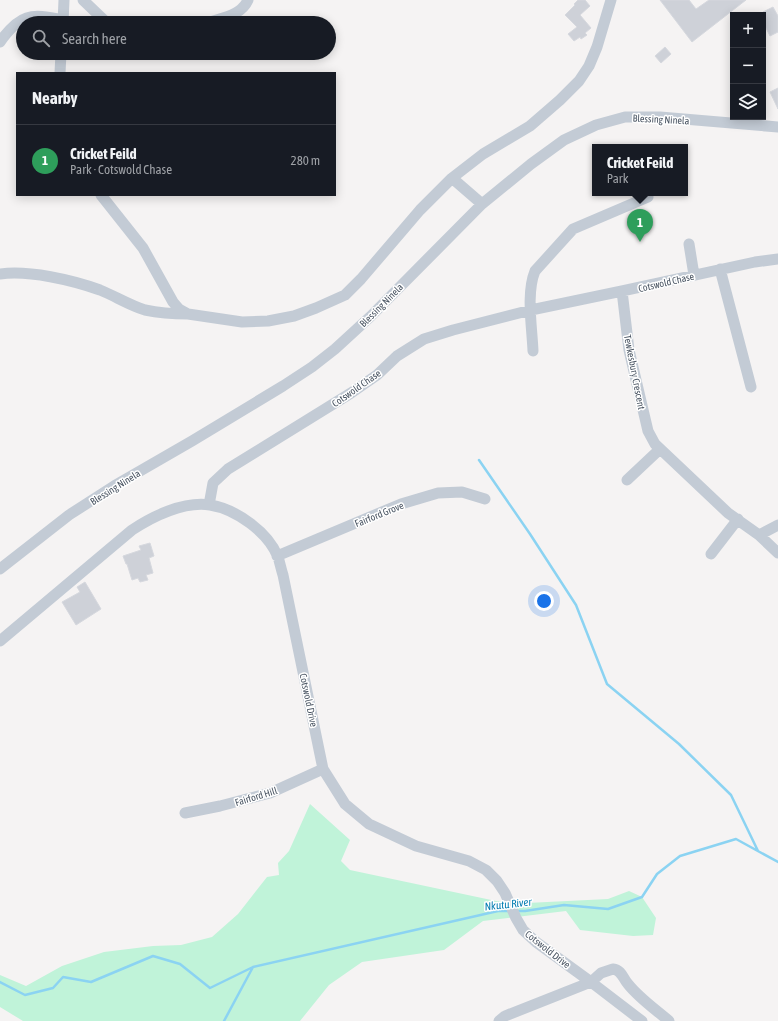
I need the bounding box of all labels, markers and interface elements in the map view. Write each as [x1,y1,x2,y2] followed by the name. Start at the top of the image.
[730,12,766,120] map controls
[730,12,766,48] button: +
[16,16,336,60] search box
[30,27,52,49] icon: search
[62,30,127,47] text: Search here
[730,48,766,84] button: −
[730,84,766,120] button: layers
[32,88,78,108] text: Nearby
[632,113,690,126] street label: Blessing Ninela
[592,144,688,196] popup
[70,145,137,162] text: Cricket Feild
[42,153,48,168] text: 1
[291,153,320,168] text: 280 m
[607,154,673,171] text: Cricket Feild
[70,162,172,177] text: Park · Cotswold Chase
[607,171,628,186] text: Park
[627,209,653,242] pin: 1
[637,271,696,294] street label: Cotswold Chase
[357,281,405,329] street label: Blessing Ninela
[622,334,647,411] street label: Tewkesbury Crescent
[330,367,383,409] street label: Cotswold Chase
[88,468,142,507] street label: Blessing Ninela
[353,500,406,529] street label: Fairford Grove
[534,591,554,611] your location
[297,672,320,728] street label: Cotswold Drive
[234,785,279,808] street label: Fairford Hill
[484,895,533,912] water label: Nkutu River
[523,928,573,971] street label: Cotswold Drive

